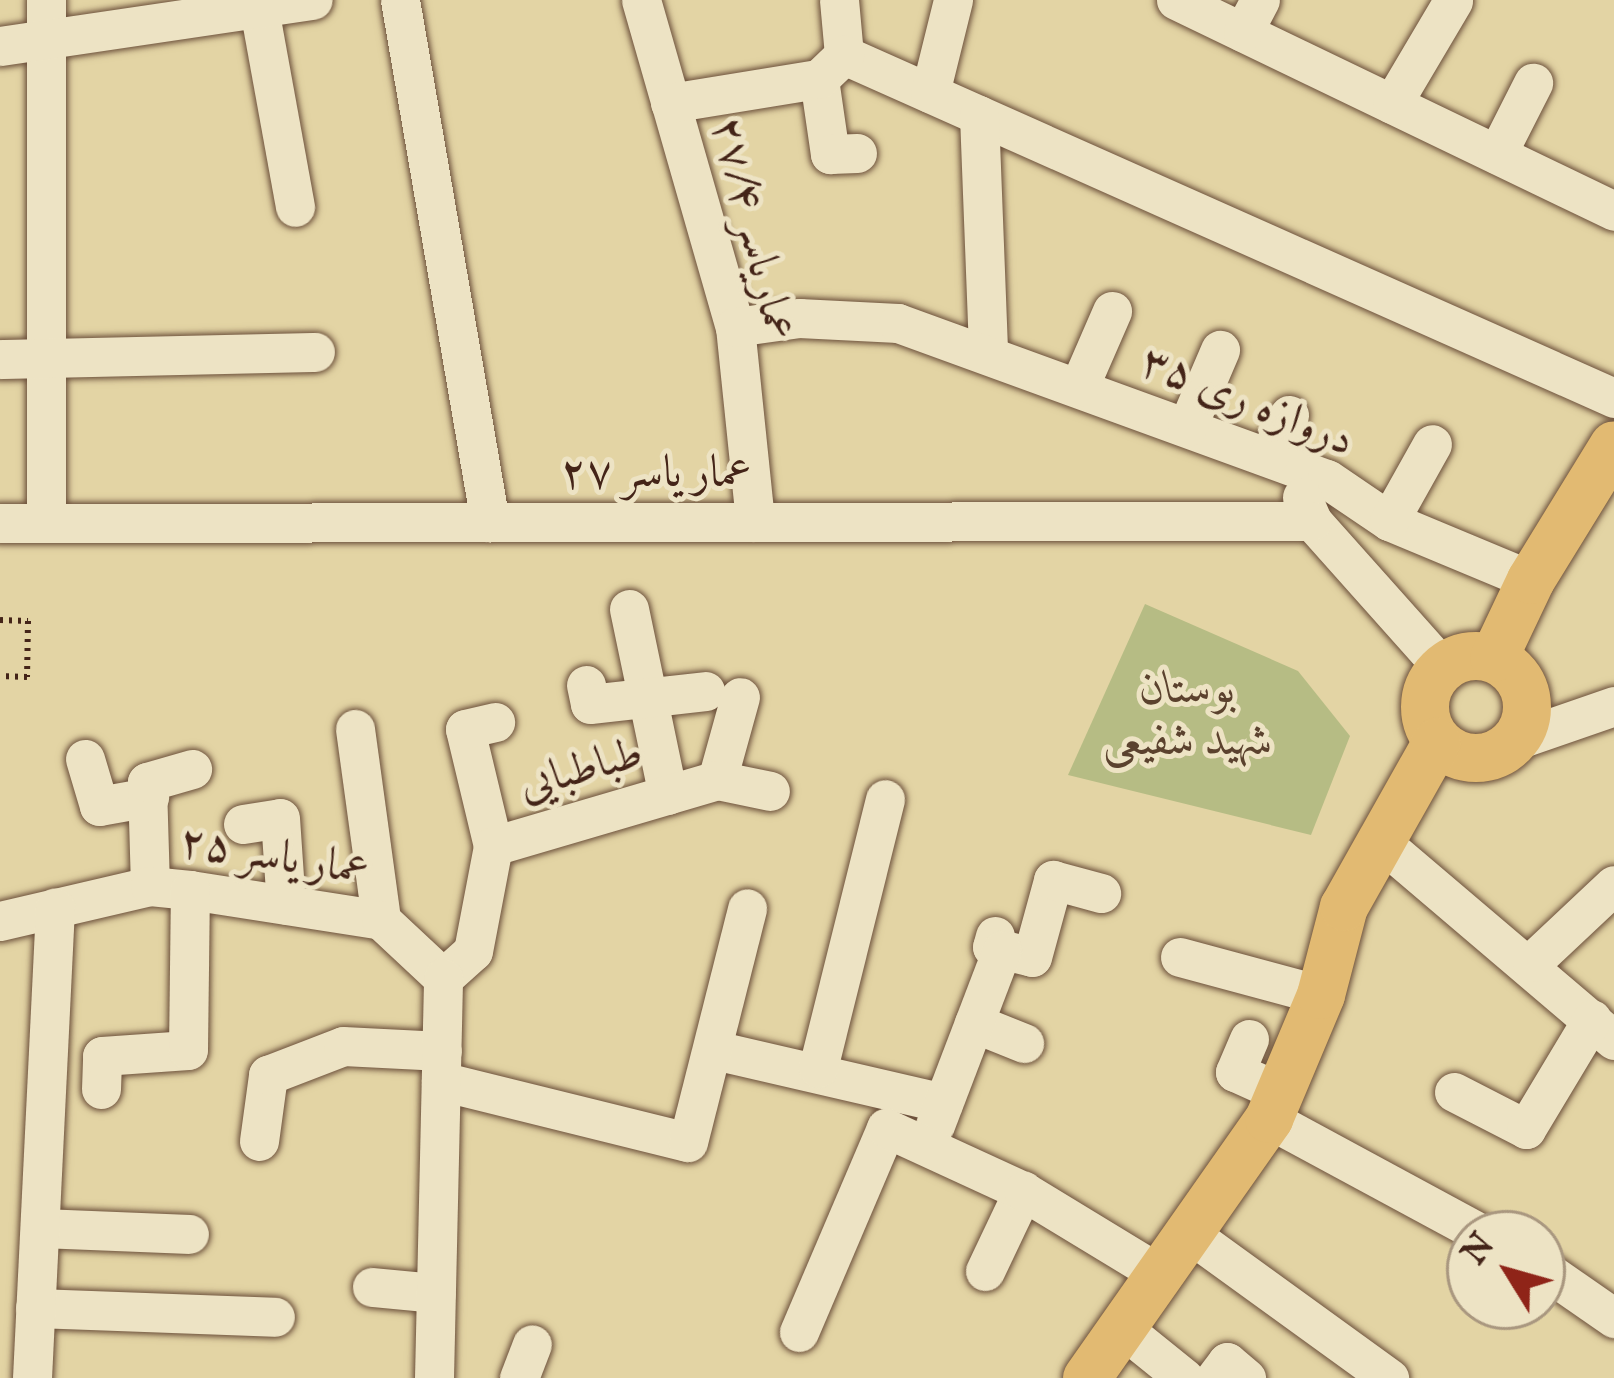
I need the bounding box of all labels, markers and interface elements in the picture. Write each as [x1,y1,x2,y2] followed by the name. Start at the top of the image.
[698,111,806,347] street label: عماریاسر ۲۷/۴
[1133,335,1361,469] street label: دروازه ری ۳۵
[560,447,752,501] street label: عمار یاسر ۲۷
[1102,663,1274,769] park label: بوستان شهید شفیعی
[513,727,649,813] street label: طباطبایی
[175,815,373,899] street label: عمار یاسر ۲۵
[1446,1210,1566,1330] north arrow
[1454,1226,1505,1274] text: N

